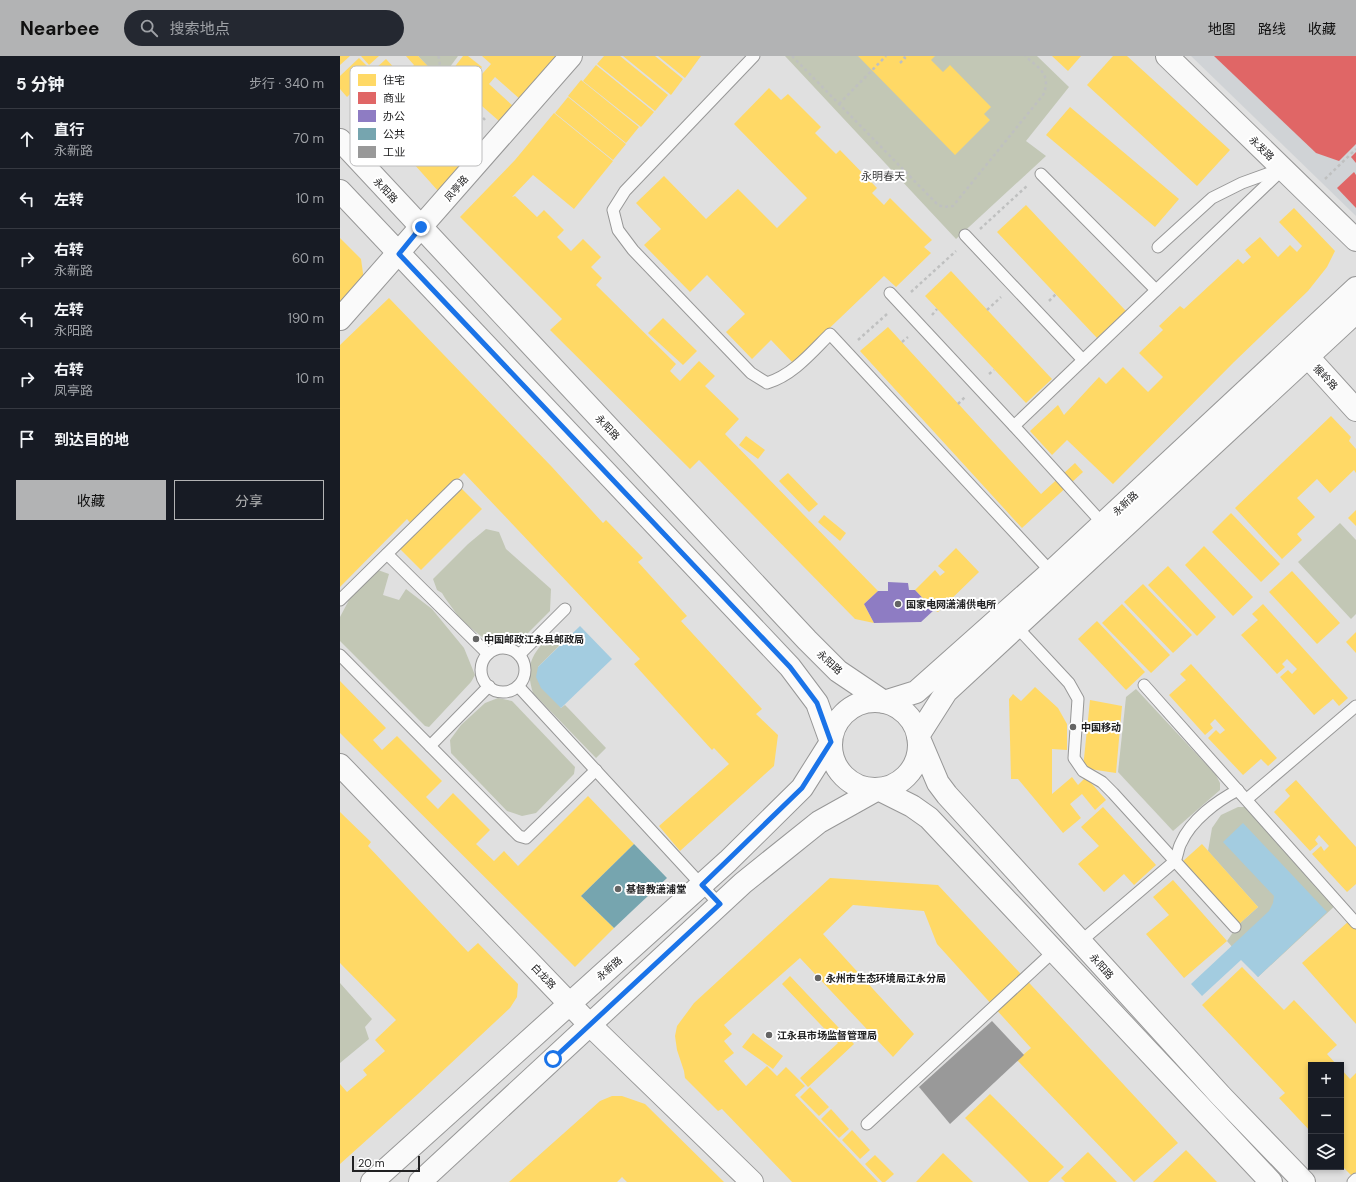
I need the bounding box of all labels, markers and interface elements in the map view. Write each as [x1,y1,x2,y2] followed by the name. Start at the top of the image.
[124,10,404,46] search box
[20,16,100,41] text: Nearbee
[138,17,160,39] icon: search
[170,19,230,39] text: 搜索地点
[1208,20,1236,38] text: 地图
[1258,20,1286,38] text: 路线
[1308,20,1336,38] text: 收藏
[350,66,482,166] legend
[16,73,65,95] text: 5 分钟
[383,73,405,87] text: 住宅
[249,75,324,92] text: 步行 · 340 m
[383,91,405,105] text: 商业
[383,109,405,123] text: 办公
[54,120,84,140] text: 直行
[383,127,405,141] text: 公共
[16,128,38,150] icon: ahead
[293,130,324,147] text: 70 m
[1246,133,1277,163] street label: 永发路
[54,142,93,159] text: 永新路
[383,145,405,159] text: 工业
[861,169,905,183] district label: 永明春天
[442,173,471,204] street label: 凤亭路
[371,175,401,206] street label: 永阳路
[16,188,38,210] icon: left
[54,190,84,210] text: 左转
[296,190,324,207] text: 10 m
[412,218,430,236] route end
[54,240,84,260] text: 右转
[16,248,38,270] icon: right
[292,250,324,267] text: 60 m
[54,262,93,279] text: 永新路
[54,300,84,320] text: 左转
[16,308,38,330] icon: left
[288,310,324,327] text: 190 m
[54,322,93,339] text: 永阳路
[54,360,84,380] text: 右转
[1311,362,1341,393] street label: 猴岭路
[16,368,38,390] icon: right
[296,370,324,387] text: 10 m
[54,382,93,399] text: 凤亭路
[593,412,623,443] street label: 永阳路
[16,428,38,450] icon: arrive
[54,430,129,450] text: 到达目的地
[16,480,166,520] button: 收藏
[174,480,324,520] button: 分享
[1110,488,1141,518] street label: 永新路
[906,598,996,611] place label: 国家电网潇浦供电所
[893,599,903,609] marker: 国家电网潇浦供电所
[484,633,584,646] place label: 中国邮政江永县邮政局
[471,634,481,644] marker: 中国邮政江永县邮政局
[814,647,845,677] street label: 永阳路
[1081,721,1121,734] place label: 中国移动
[1068,722,1078,732] marker: 中国移动
[626,883,686,896] place label: 基督教潇浦堂
[613,884,623,894] marker: 基督教潇浦堂
[1087,951,1116,982] street label: 永阳路
[594,954,625,983] street label: 永新路
[529,961,559,992] street label: 白龙路
[826,972,946,985] place label: 永州市生态环境局江永分局
[813,973,823,983] marker: 永州市生态环境局江永分局
[777,1029,877,1042] place label: 江永县市场监督管理局
[764,1030,774,1040] marker: 江永县市场监督管理局
[544,1050,562,1068] route start
[1308,1062,1344,1170] map controls
[1308,1062,1344,1098] button: +
[1308,1098,1344,1134] button: −
[1308,1134,1344,1170] button: layers
[352,1154,420,1173] scale bar
[358,1156,384,1170] text: 20 m

